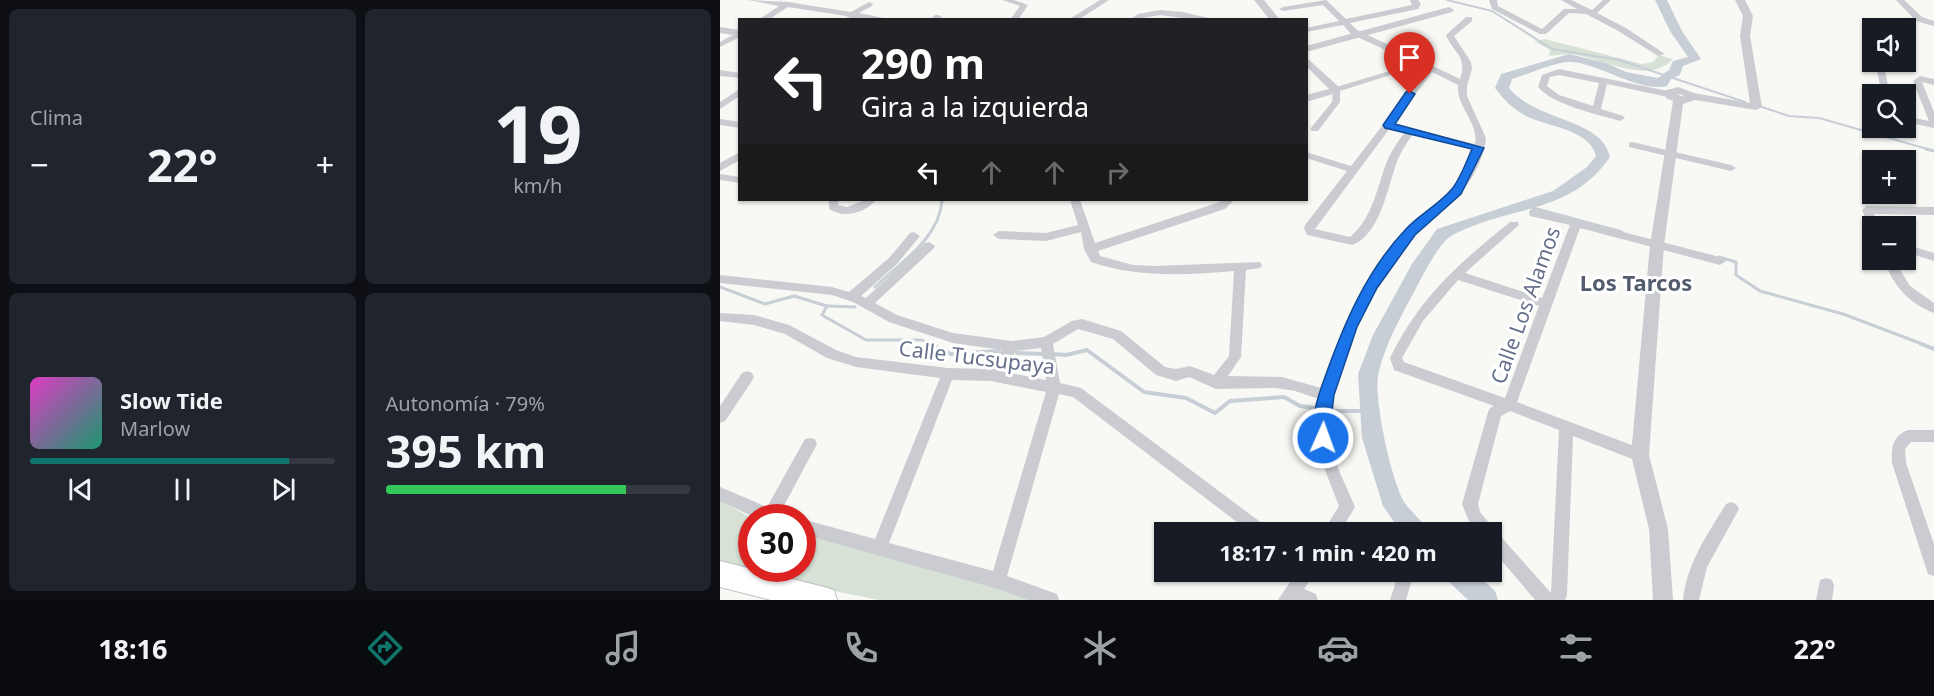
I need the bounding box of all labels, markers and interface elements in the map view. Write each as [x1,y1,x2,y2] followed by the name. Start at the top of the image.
[1862,18,1916,270] map controls
[1862,18,1916,72] button: sound
[1384,32,1435,94] pin
[861,34,985,91] text: 290 m
[1393,41,1426,74] icon: arrive
[762,42,840,120] icon: left
[493,80,582,186] text: 19
[1862,84,1916,138] button: search
[861,88,1089,125] text: Gira a la izquierda
[30,104,83,131] text: Clima
[147,134,218,195] text: 22°
[30,142,49,187] text: −
[316,142,335,187] text: +
[1862,150,1916,204] button: +
[912,156,945,189] icon: left
[975,156,1008,189] icon: ahead
[1038,156,1071,189] icon: ahead
[1101,156,1134,189] icon: right
[513,172,562,199] text: km/h
[1862,216,1916,270] button: −
[1484,222,1566,388] street label: Calle Los Alamos
[1580,267,1692,297] district label: Los Tarcos
[897,334,1057,380] street label: Calle Tucsupaya
[120,385,223,415] text: Slow Tide
[386,390,545,417] text: Autonomía · 79%
[1291,406,1355,470] position arrow
[120,415,190,442] text: Marlow
[386,420,546,481] text: 395 km
[64,473,97,506] icon: previous
[166,473,199,506] icon: pause
[267,473,300,506] icon: next
[738,504,816,582] speed limit sign: 30
[1219,537,1437,567] text: 18:17 · 1 min · 420 m
[364,627,406,669] icon: directions
[602,627,644,669] icon: music
[840,627,882,669] icon: phone
[1079,627,1121,669] icon: climate
[1317,627,1359,669] icon: car
[1555,627,1597,669] icon: filters
[98,630,168,667] text: 18:16
[1793,630,1836,667] text: 22°

